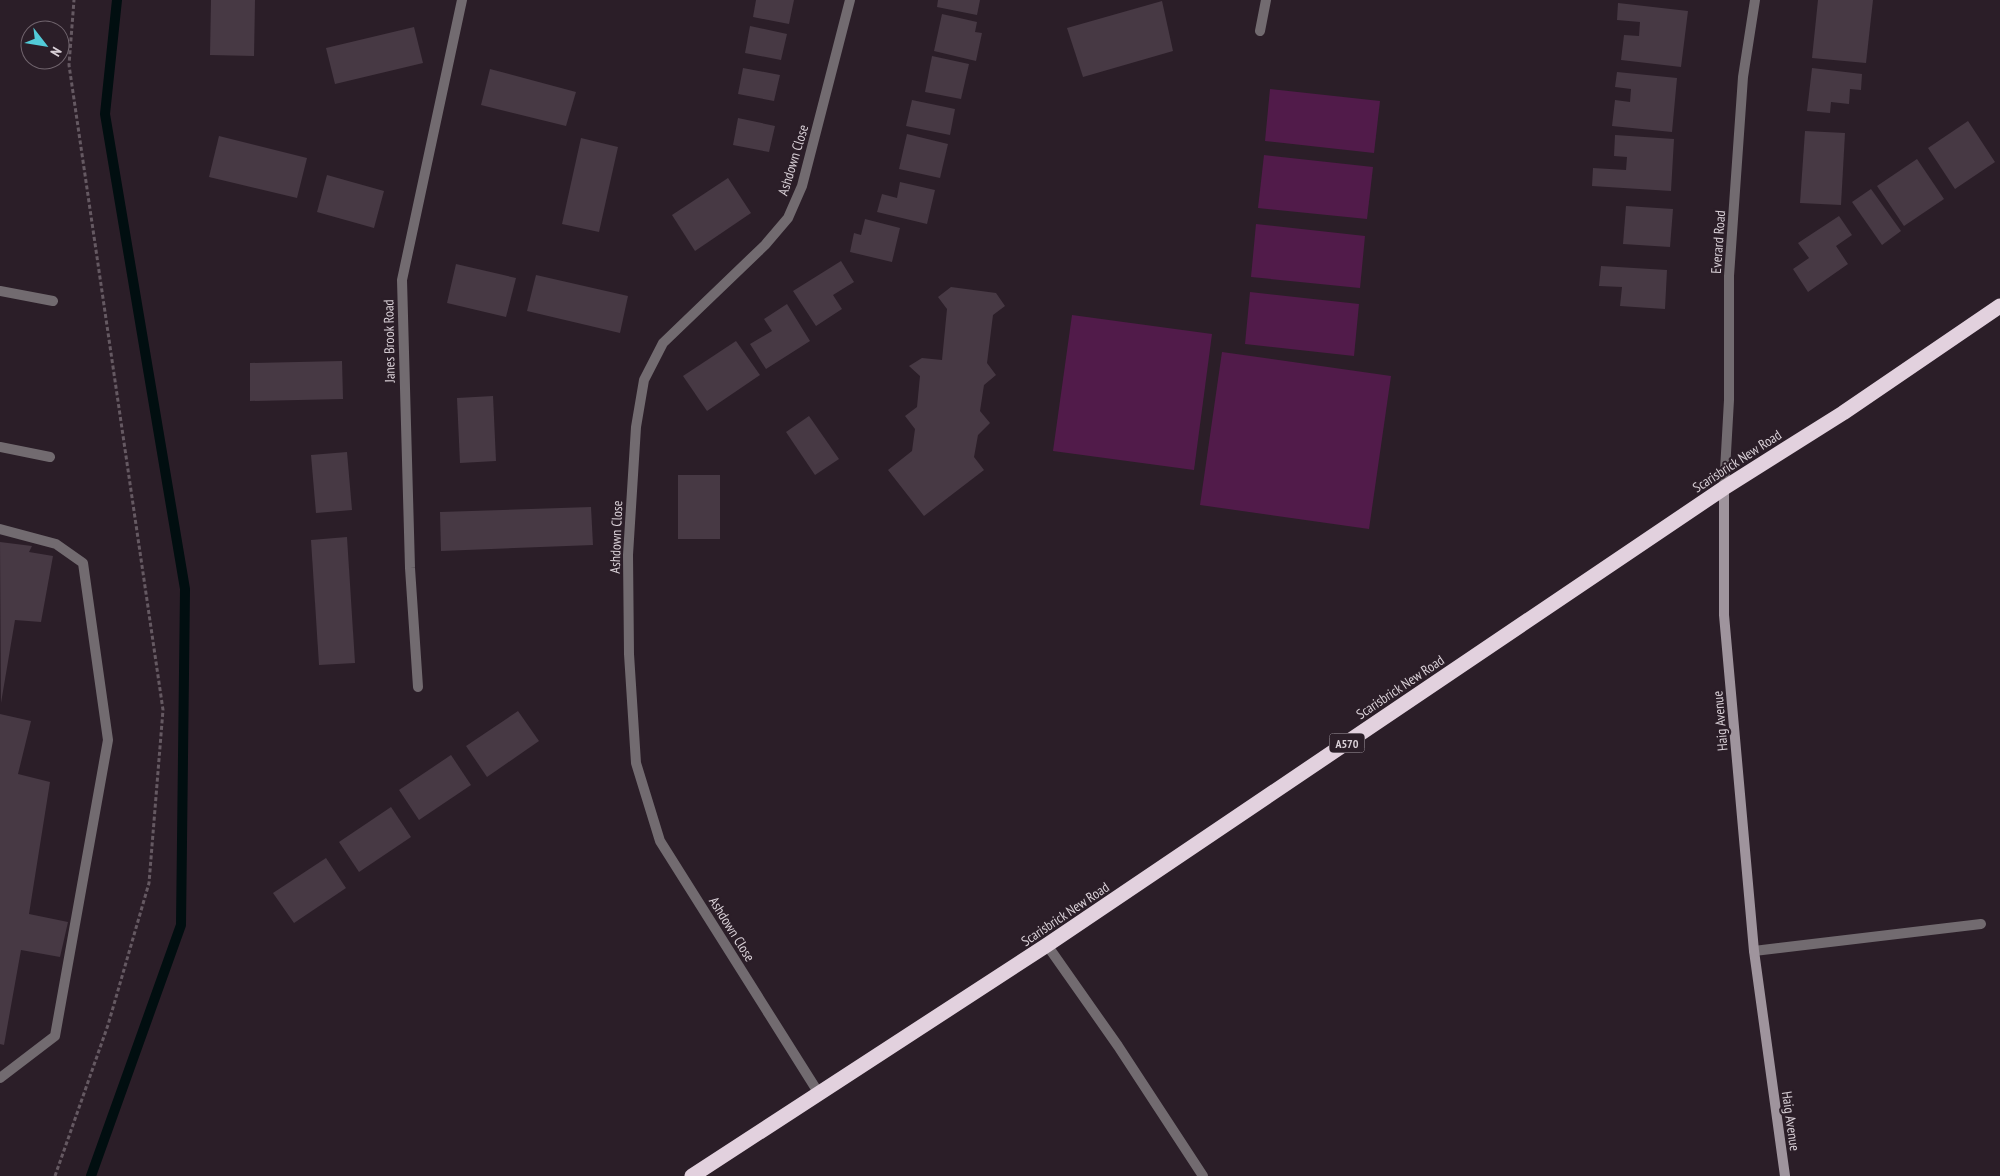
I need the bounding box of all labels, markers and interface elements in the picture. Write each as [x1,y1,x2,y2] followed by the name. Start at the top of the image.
[20,20,70,70] north arrow
[46,44,66,60] text: N
[774,122,812,198] street label: Ashdown Close
[1707,210,1729,274] street label: Everard Road
[379,299,399,384] street label: Janes Brook Road
[1689,426,1785,496] street label: Scarisbrick New Road
[606,500,626,574] street label: Ashdown Close
[1353,651,1447,723] street label: Scarisbrick New Road
[1708,690,1732,752] street label: Haig Avenue
[1330,734,1364,752] road number: A570
[1018,878,1112,950] street label: Scarisbrick New Road
[705,893,759,965] street label: Ashdown Close
[1778,1090,1804,1152] street label: Haig Avenue

